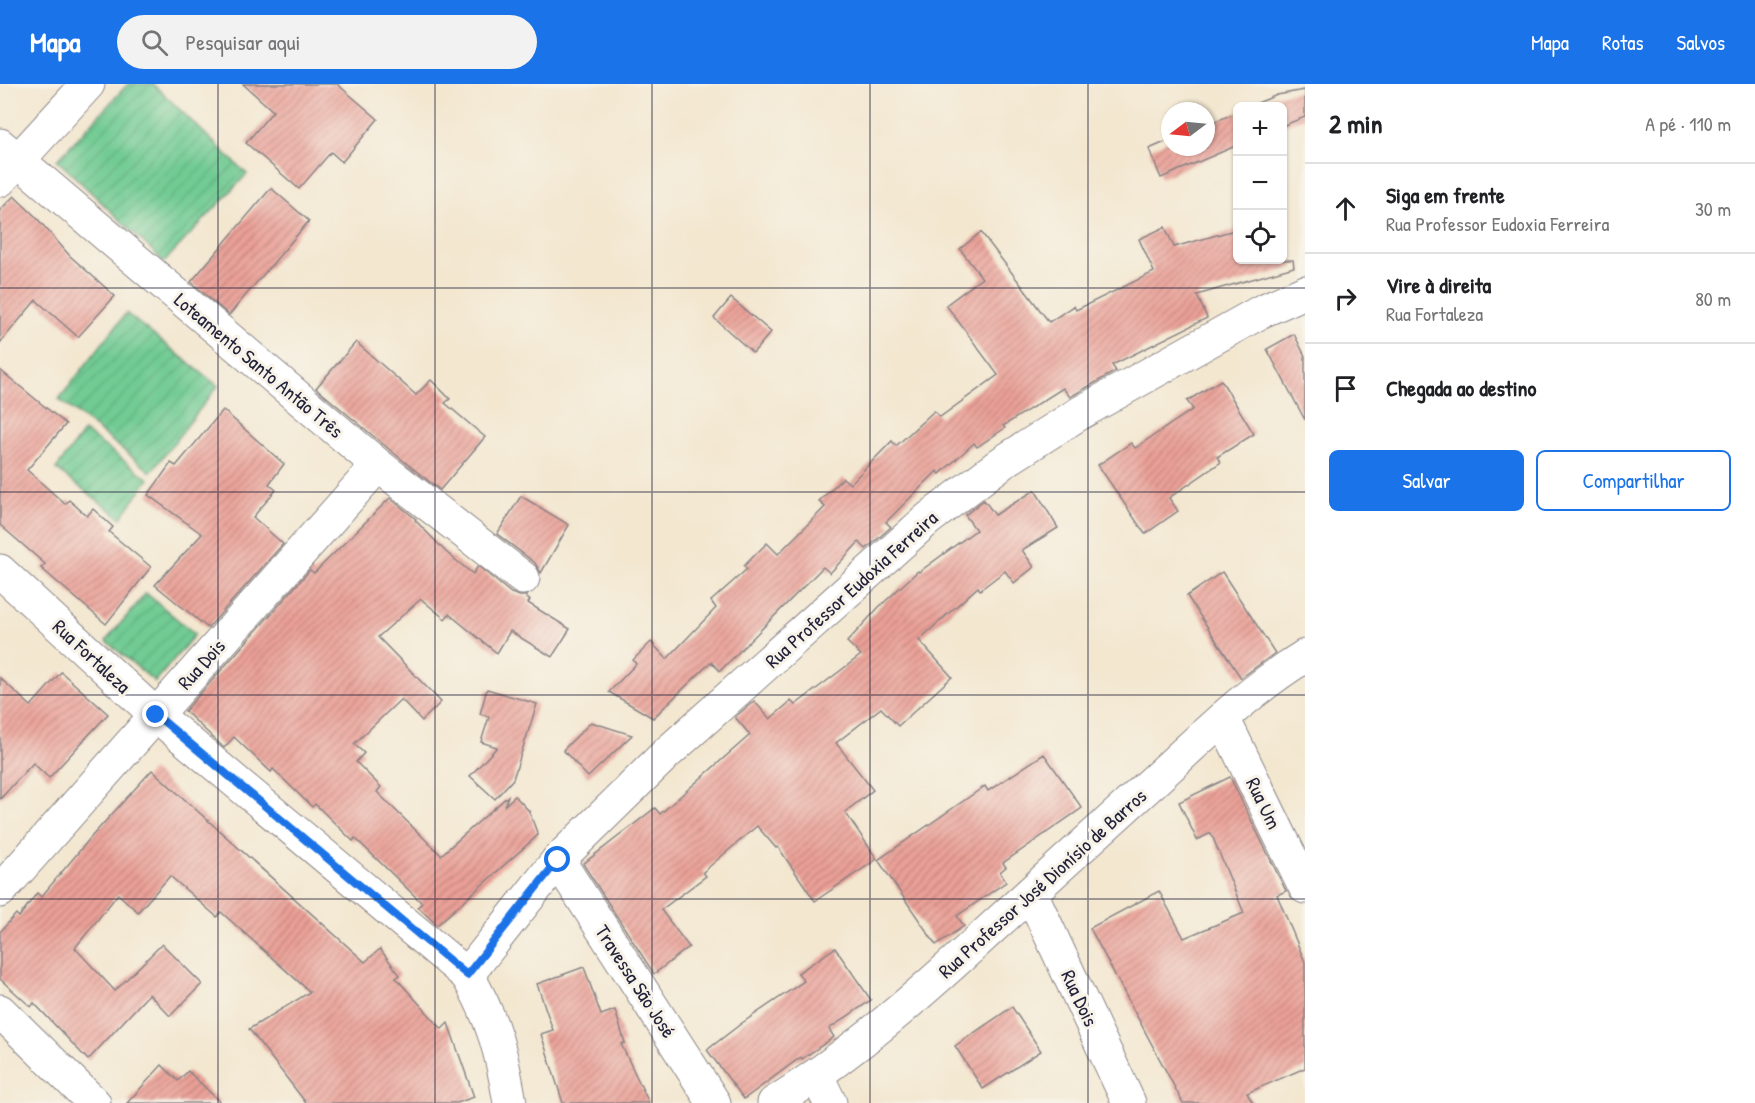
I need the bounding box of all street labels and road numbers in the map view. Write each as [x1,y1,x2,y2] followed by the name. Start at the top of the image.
[169,286,349,444] street label: Loteamento Santo Antão Três
[759,504,943,674] street label: Rua Professor Eudoxia Ferreira
[47,613,137,699] street label: Rua Fortaleza
[171,633,231,695] street label: Rua Dois
[1240,773,1288,833] street label: Rua Um
[932,782,1152,984] street label: Rua Professor José Dionísio de Barros
[589,919,683,1043] street label: Travessa São José
[1055,965,1105,1031] street label: Rua Dois

